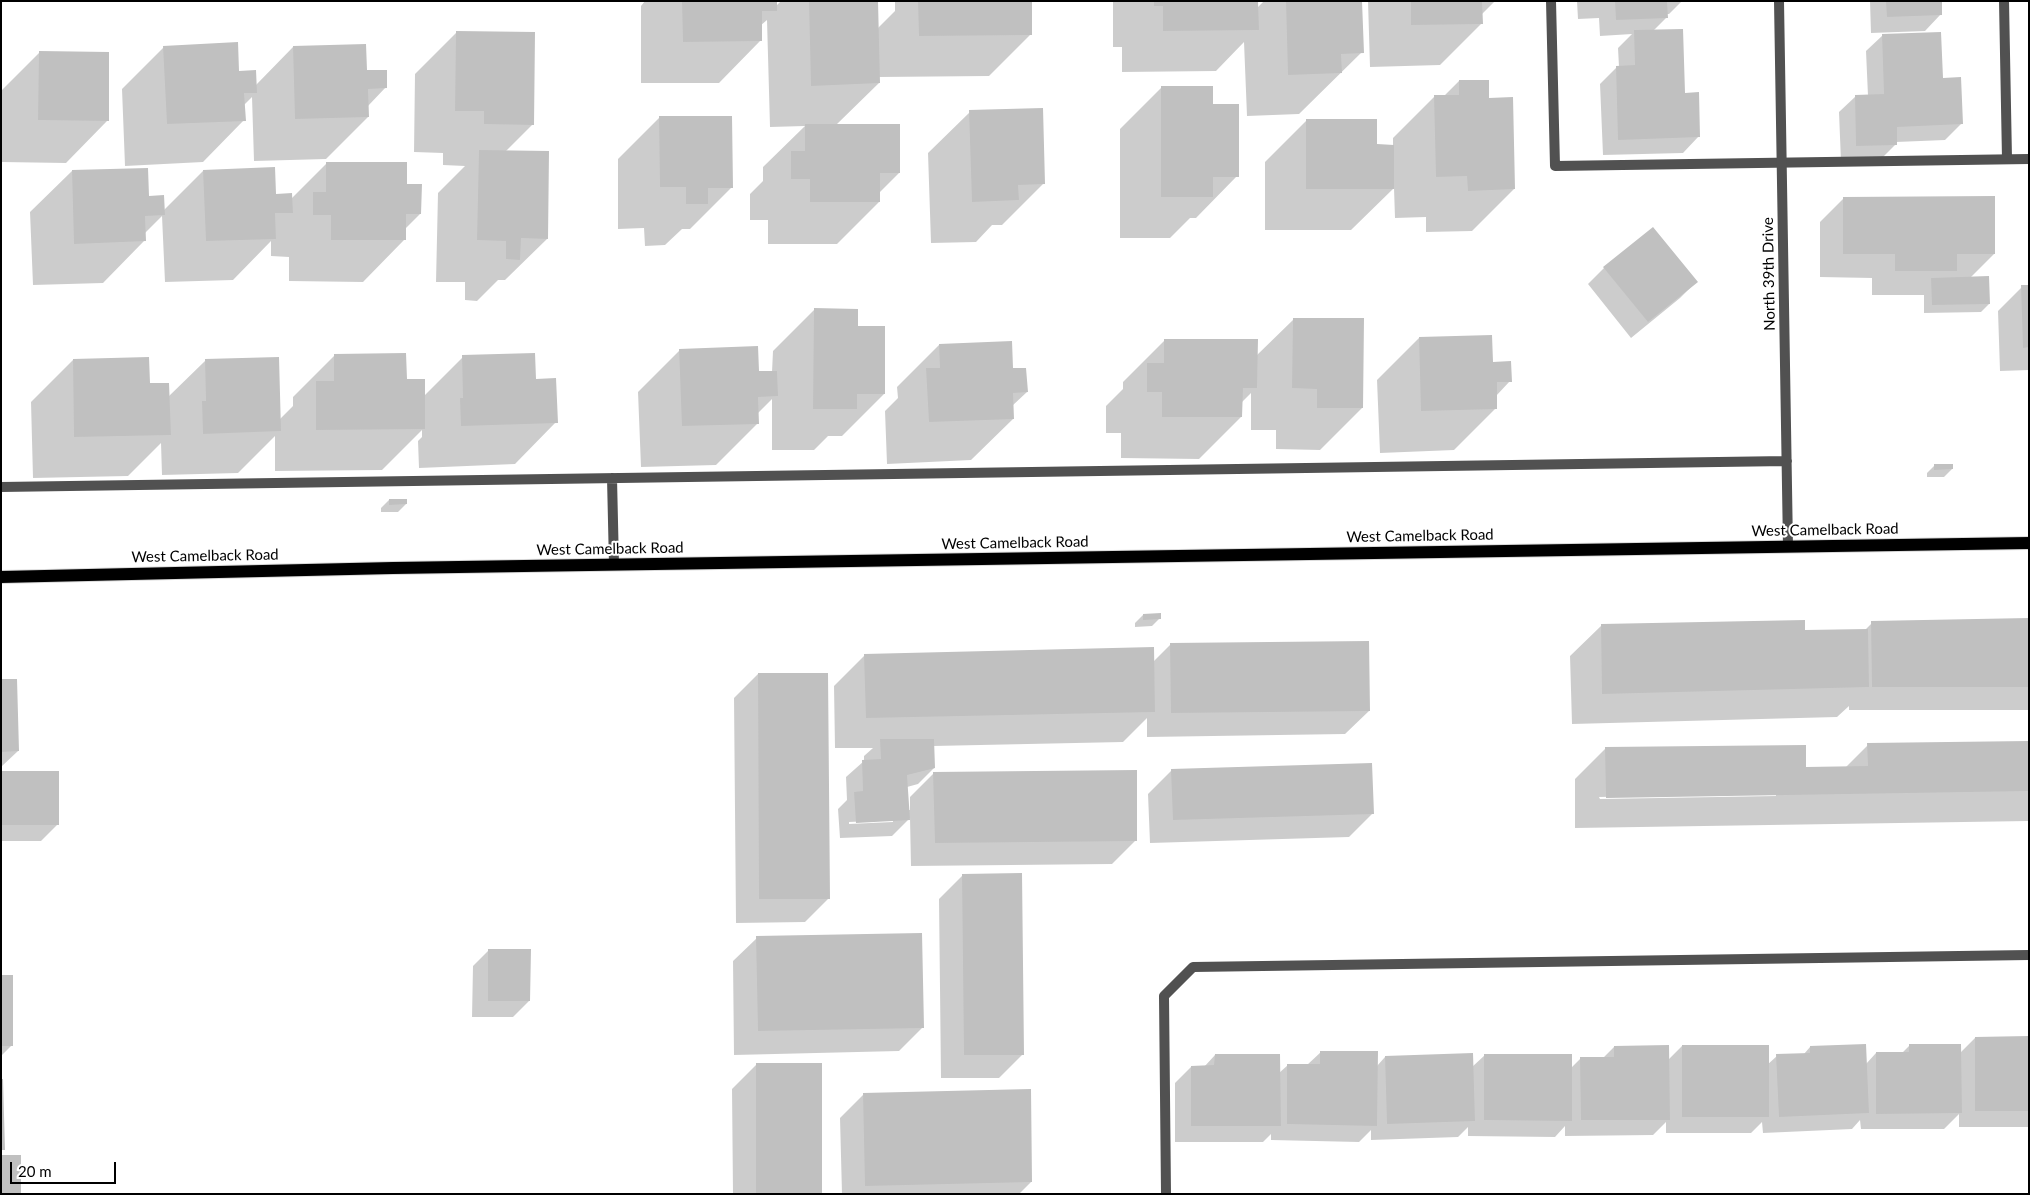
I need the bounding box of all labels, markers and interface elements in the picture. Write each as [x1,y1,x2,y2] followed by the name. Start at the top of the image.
[1759,217,1779,331] street label: North 39th Drive
[1751,520,1899,540] street label: West Camelback Road
[1346,526,1494,546] street label: West Camelback Road
[941,533,1089,553] street label: West Camelback Road
[536,539,684,559] street label: West Camelback Road
[131,546,279,566] street label: West Camelback Road
[12,1152,119,1184] scale bar
[18,1162,52,1180] text: 20 m

